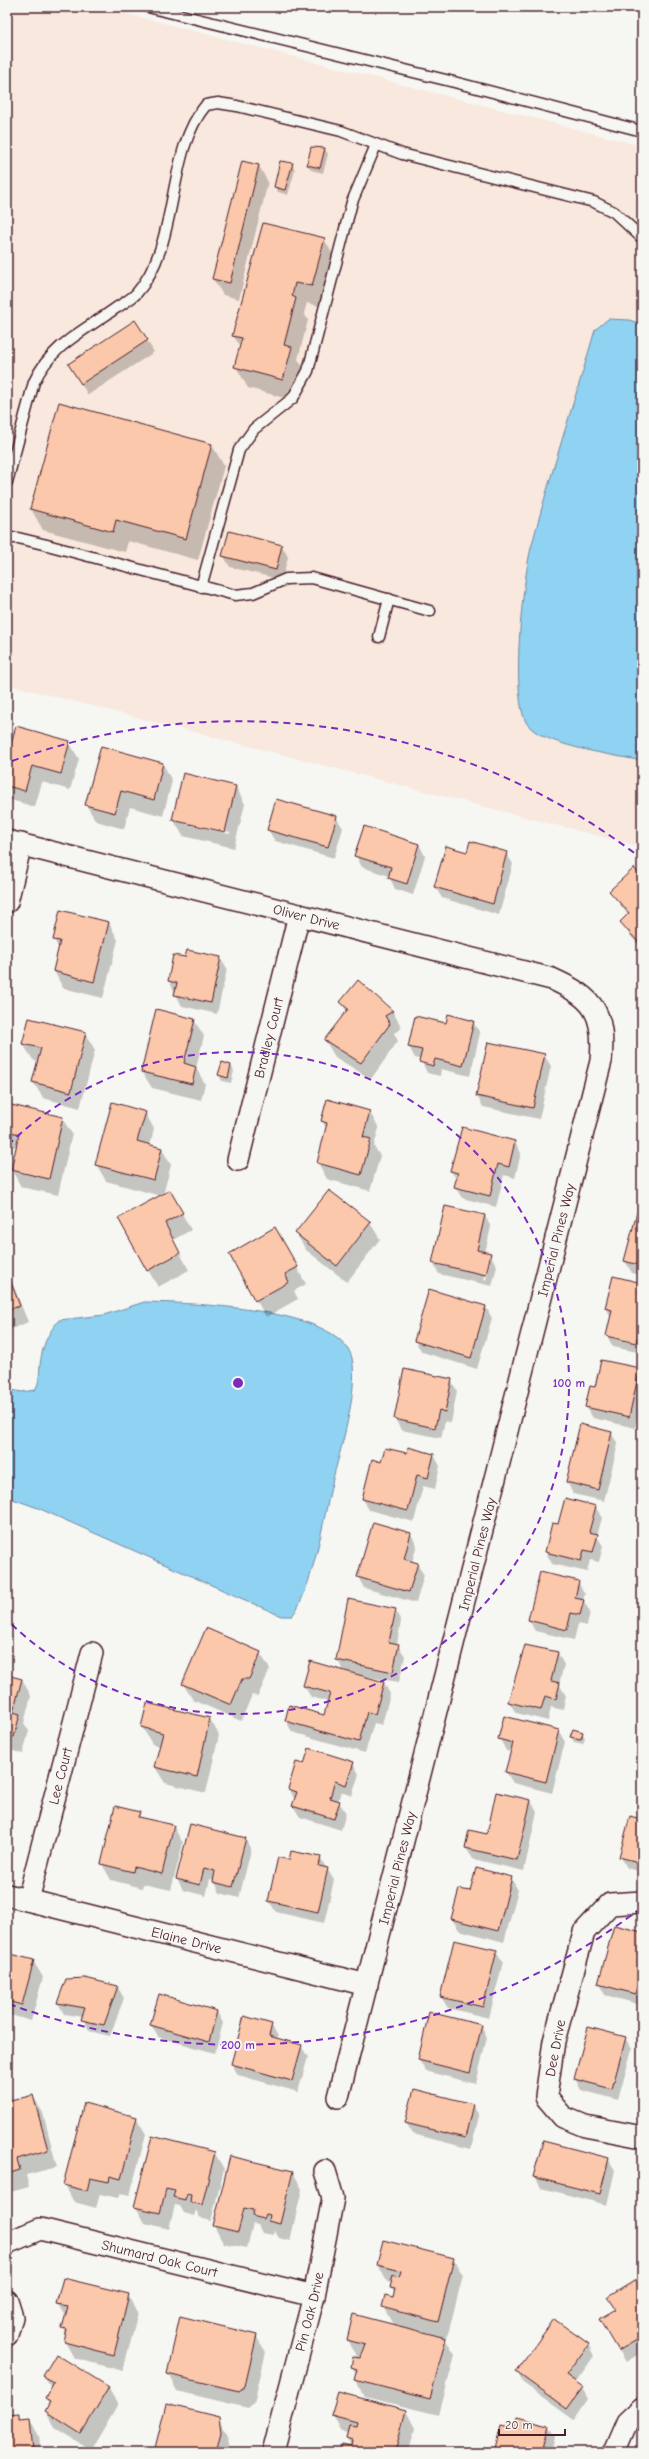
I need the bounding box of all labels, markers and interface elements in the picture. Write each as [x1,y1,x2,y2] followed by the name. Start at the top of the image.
[271,901,342,934] street label: Oliver Drive
[251,995,287,1080] street label: Bradley Court
[534,1181,579,1299] street label: Imperial Pines Way
[231,1376,245,1390] centre of rings
[553,1376,585,1390] text: 100 m
[455,1495,500,1613] street label: Imperial Pines Way
[45,1745,76,1807] street label: Lee Court
[375,1809,420,1927] street label: Imperial Pines Way
[150,1923,223,1957] street label: Elaine Drive
[542,2018,569,2078] street label: Dee Drive
[221,2038,255,2052] text: 200 m
[100,2236,220,2281] street label: Shumard Oak Court
[292,2271,327,2353] street label: Pin Oak Drive
[499,2411,565,2437] scale bar
[505,2418,533,2432] text: 20 m

